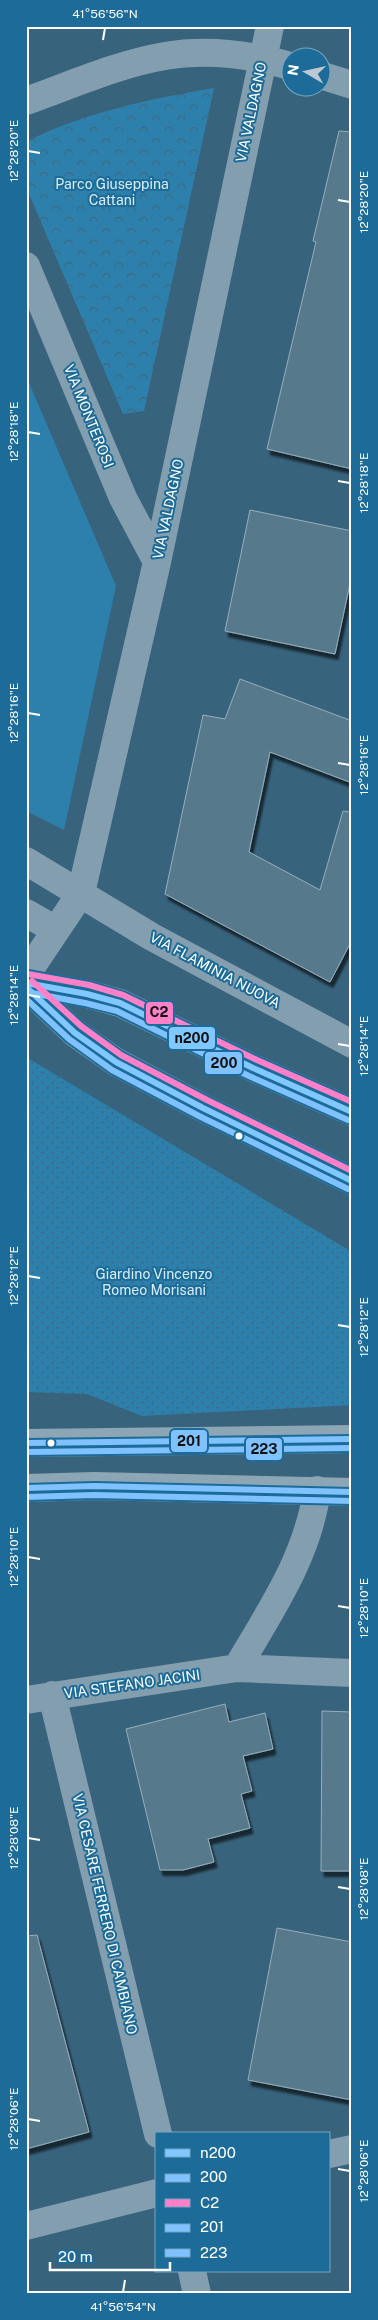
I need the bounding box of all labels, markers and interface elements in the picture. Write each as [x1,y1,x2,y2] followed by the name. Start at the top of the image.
[72,7,138,21] text: 41°56'56"N
[280,48,330,98] north arrow
[233,60,269,164] street label: VIA VALDAGNO
[284,63,302,77] text: N
[7,120,21,182] text: 12°28'20"E
[357,171,371,233] text: 12°28'20"E
[55,176,169,208] park label: Parco Giuseppina Cattani
[61,362,117,470] street label: VIA MONTEROSI
[7,402,21,462] text: 12°28'18"E
[357,453,371,513] text: 12°28'18"E
[150,457,186,561] street label: VIA VALDAGNO
[7,683,21,743] text: 12°28'16"E
[357,735,371,795] text: 12°28'16"E
[147,929,283,1011] street label: VIA FLAMINIA NUOVA
[7,965,21,1025] text: 12°28'14"E
[145,1001,174,1025] line badge: C2
[150,1004,169,1020] text: C2
[357,1016,371,1076] text: 12°28'14"E
[168,1026,216,1050] line badge: n200
[174,1030,210,1046] text: n200
[204,1051,243,1075] line badge: 200
[211,1055,237,1071] text: 200
[234,1131,244,1141] unlabelled marker
[7,1246,21,1306] text: 12°28'12"E
[95,1266,213,1298] park label: Giardino Vincenzo Romeo Morisani
[357,1297,371,1357] text: 12°28'12"E
[170,1429,208,1453] line badge: 201
[177,1433,201,1449] text: 201
[245,1437,283,1461] line badge: 223
[46,1438,56,1448] unlabelled marker
[250,1441,278,1457] text: 223
[7,1527,21,1587] text: 12°28'10"E
[357,1578,371,1638] text: 12°28'10"E
[63,1667,201,1701] street label: VIA STEFANO JACINI
[69,1792,141,2036] street label: VIA CESARE FERRERO DI CAMBIANO
[7,1806,21,1870] text: 12°28'08"E
[357,1857,371,1921] text: 12°28'08"E
[7,2088,21,2150] text: 12°28'06"E
[155,2132,330,2272] legend
[357,2140,371,2202] text: 12°28'06"E
[200,2144,236,2161] text: n200
[200,2168,227,2185] text: 200
[200,2194,219,2211] text: C2
[200,2218,224,2235] text: 201
[50,2240,170,2272] scale bar
[200,2244,227,2261] text: 223
[58,2248,93,2265] text: 20 m
[90,2300,156,2314] text: 41°56'54"N

